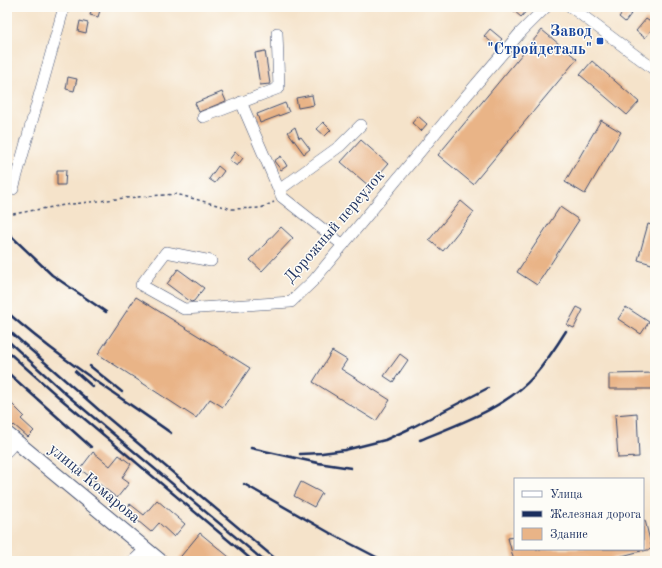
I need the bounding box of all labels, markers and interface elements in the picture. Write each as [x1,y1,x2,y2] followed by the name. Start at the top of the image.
[487,24,592,58] place label: Завод "Стройдеталь"
[595,36,605,46] marker: Завод "Стройдеталь"
[282,168,388,286] street label: Дорожный переулок
[45,441,143,527] street label: улица Комарова
[514,478,644,550] legend
[550,489,583,501] text: Улица
[550,509,641,521] text: Железная дорога
[550,529,588,541] text: Здание

